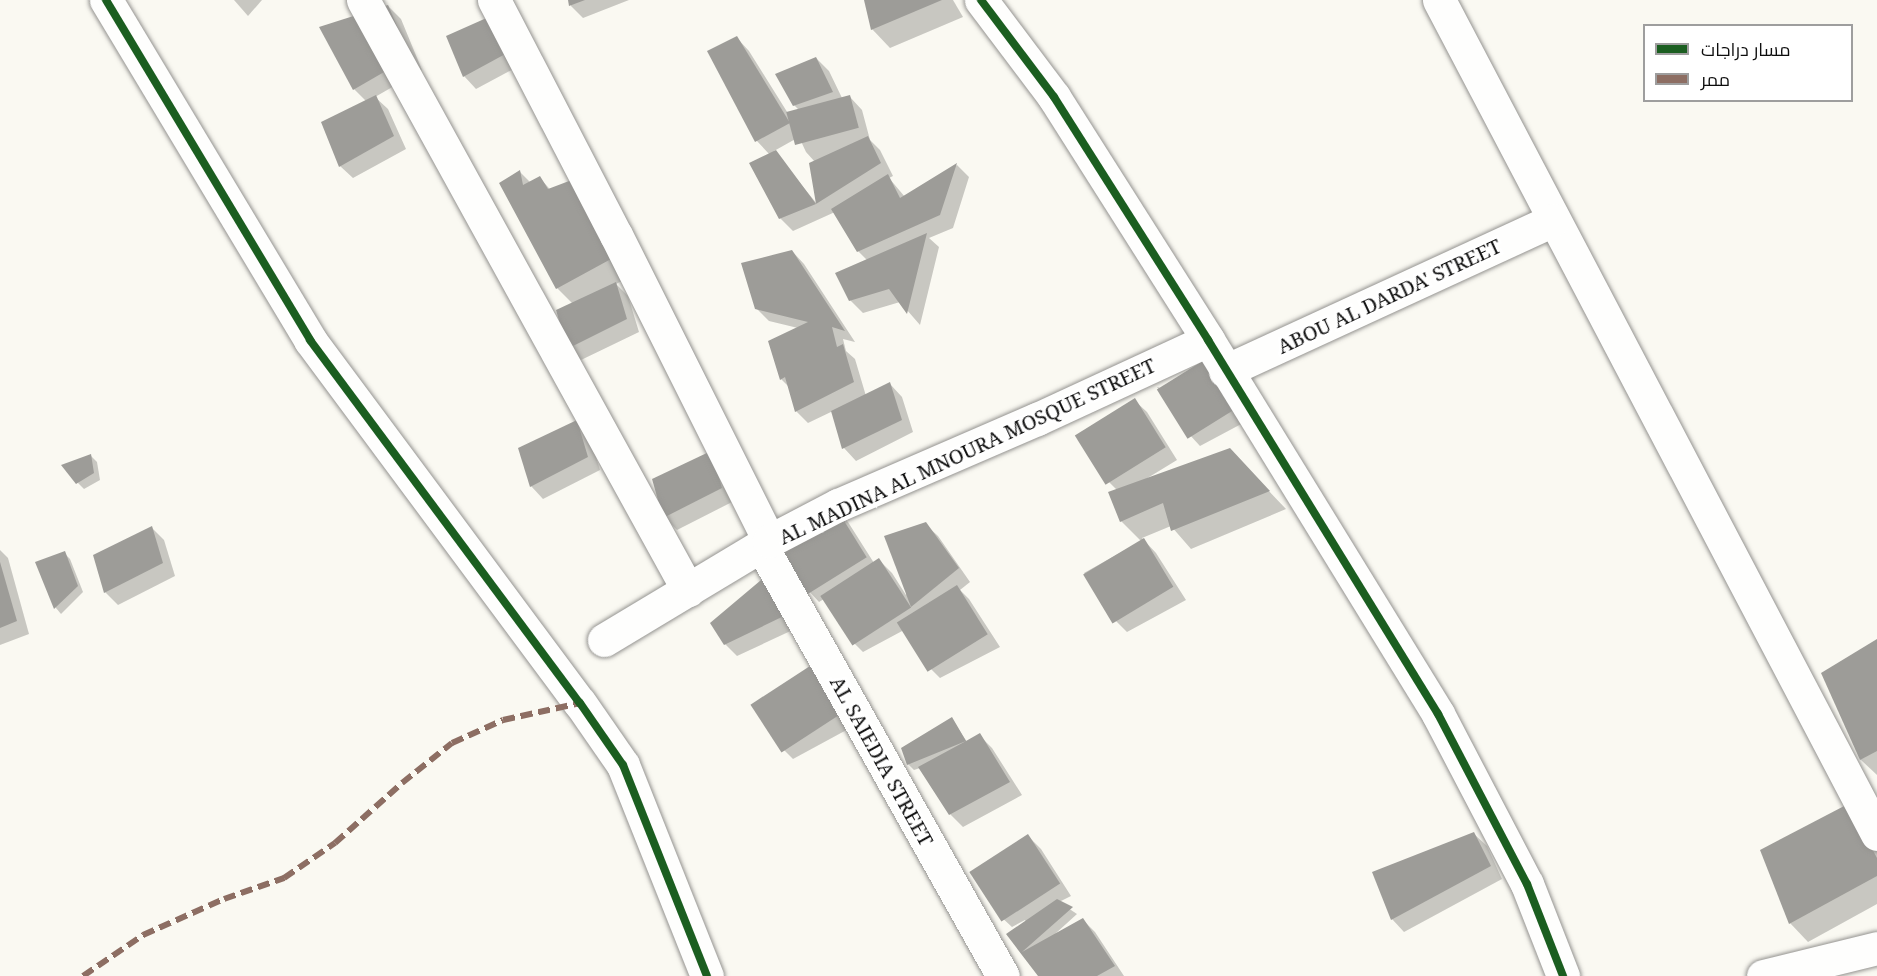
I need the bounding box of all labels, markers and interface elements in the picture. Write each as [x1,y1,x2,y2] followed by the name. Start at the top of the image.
[1643,24,1853,102] legend
[1701,37,1791,61] text: مسار دراجات
[1701,67,1730,91] text: ممر
[1273,234,1505,358] street label: ABOU AL DARDA' STREET
[775,353,1159,549] street label: AL MADINA AL MNOURA MOSQUE STREET
[825,672,939,850] street label: AL SAIEDIA STREET

